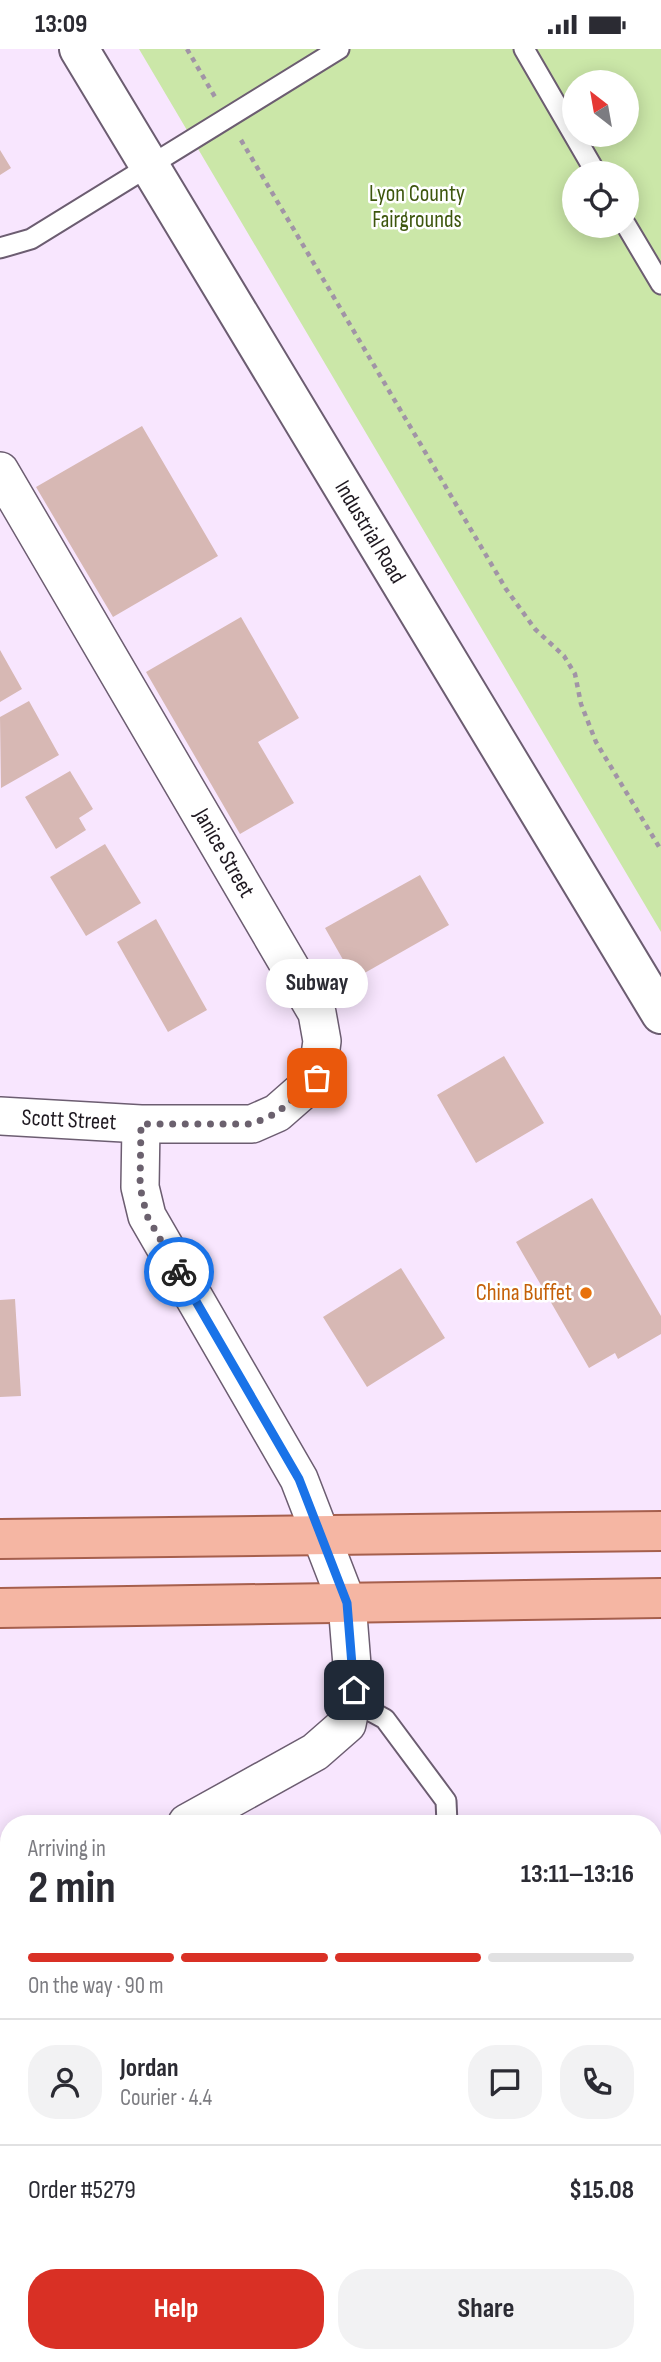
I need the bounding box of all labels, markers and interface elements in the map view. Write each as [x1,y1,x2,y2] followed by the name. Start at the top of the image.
[35,9,87,40] text: 13:09
[562,70,639,147] north arrow
[562,70,639,238] map controls
[562,161,639,238] button: locate
[369,180,465,234] park label: Lyon County Fairgrounds
[328,476,412,588] street label: Industrial Road
[187,803,261,903] street label: Janice Street
[266,959,368,1008] callout: Subway
[286,969,348,997] text: Subway
[287,1048,347,1108] pin
[298,1059,336,1097] icon: bag
[21,1104,117,1136] street label: Scott Street
[144,1237,214,1307] courier
[160,1253,198,1291] icon: bike
[476,1279,572,1307] place label: China Buffet
[578,1285,594,1301] marker: China Buffet
[324,1660,384,1720] pin
[335,1671,373,1709] icon: home
[28,1835,106,1863] text: Arriving in
[521,1859,634,1890] text: 13:11–13:16
[28,1861,116,1916] text: 2 min
[28,1972,163,2000] text: On the way · 90 m
[28,2045,102,2119] button: person
[468,2045,542,2119] button: chat
[560,2045,634,2119] button: phone
[120,2053,178,2084] text: Jordan
[120,2084,212,2112] text: Courier · 4.4
[28,2175,136,2206] text: Order #5279
[569,2175,634,2206] text: $15.08
[28,2269,324,2349] button: Help
[338,2269,634,2349] button: Share

